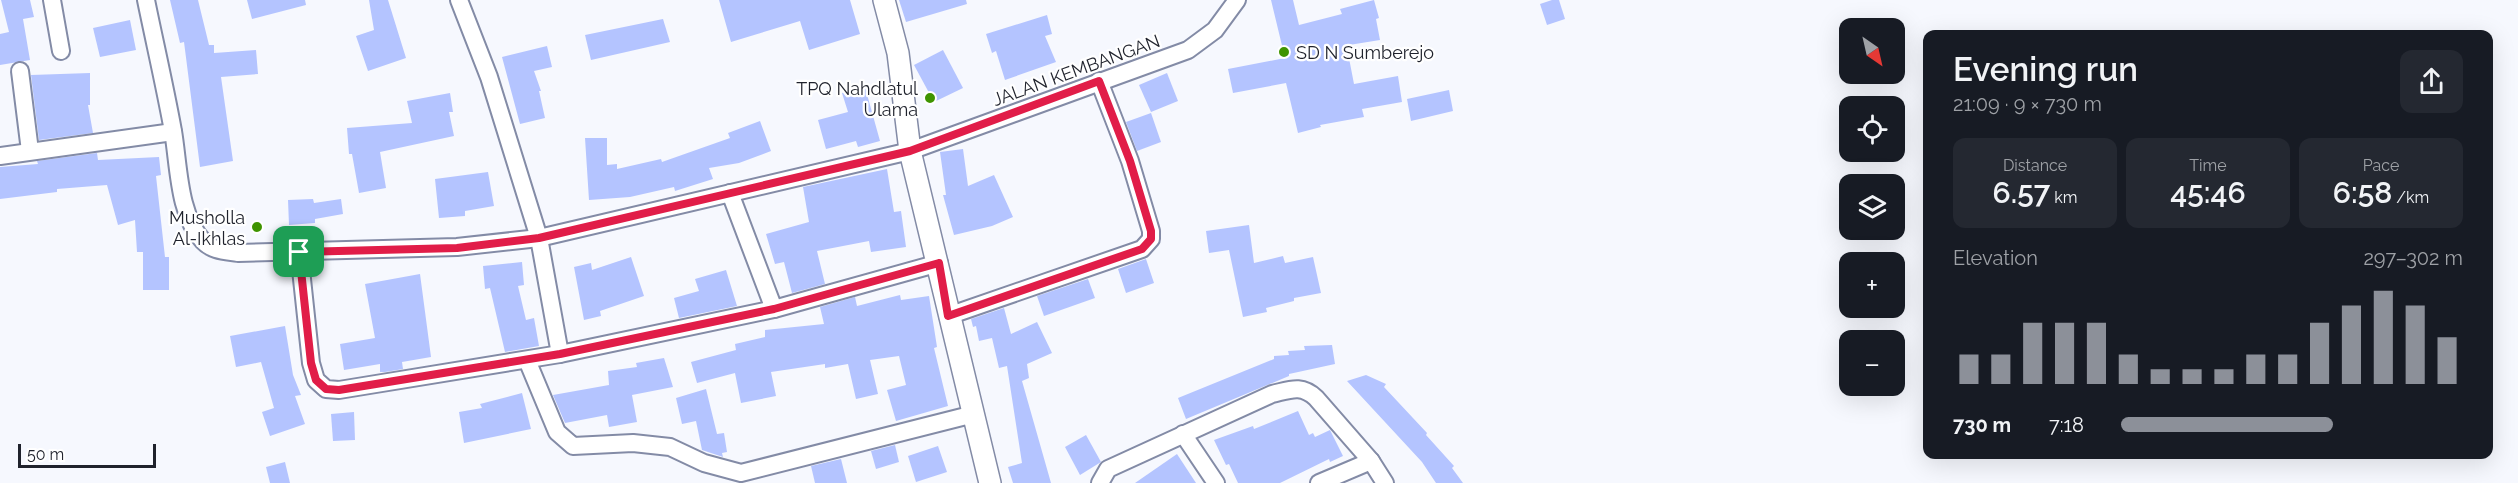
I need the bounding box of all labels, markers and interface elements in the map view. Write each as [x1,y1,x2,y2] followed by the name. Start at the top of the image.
[1839,18,1905,84] north arrow
[1839,18,1905,396] map controls
[989,30,1163,110] street label: JALAN KEMBANGAN
[1296,42,1434,63] place label: SD N Sumberejo
[1277,45,1291,59] marker: SD N Sumberejo
[1953,50,2138,89] text: Evening run
[2400,50,2463,113] button: share
[796,78,918,120] place label: TPQ Nahdlatul Ulama
[923,91,937,105] marker: TPQ Nahdlatul Ulama
[1953,92,2102,116] text: 21:09 · 9 × 730 m
[1839,96,1905,162] button: locate
[2003,156,2067,175] text: Distance
[2189,156,2227,175] text: Time
[2363,156,2399,175] text: Pace
[1839,174,1905,240] button: layers
[1993,175,2050,210] text: 6.57
[2170,175,2246,210] text: 45:46
[2333,175,2392,210] text: 6:58
[2050,188,2077,207] text: km
[2392,188,2429,207] text: /km
[169,207,245,249] place label: Musholla Al-Ikhlas
[250,220,264,234] marker: Musholla Al-Ikhlas
[273,226,324,277] pin
[282,235,315,268] icon: arrive
[1953,246,2038,270] text: Elevation
[2363,246,2463,270] text: 297–302 m
[1839,252,1905,318] button: +
[1839,330,1905,396] button: −
[1953,413,2011,437] text: 730 m
[2049,413,2084,437] text: 7:18
[18,441,156,468] scale bar
[27,445,64,464] text: 50 m

